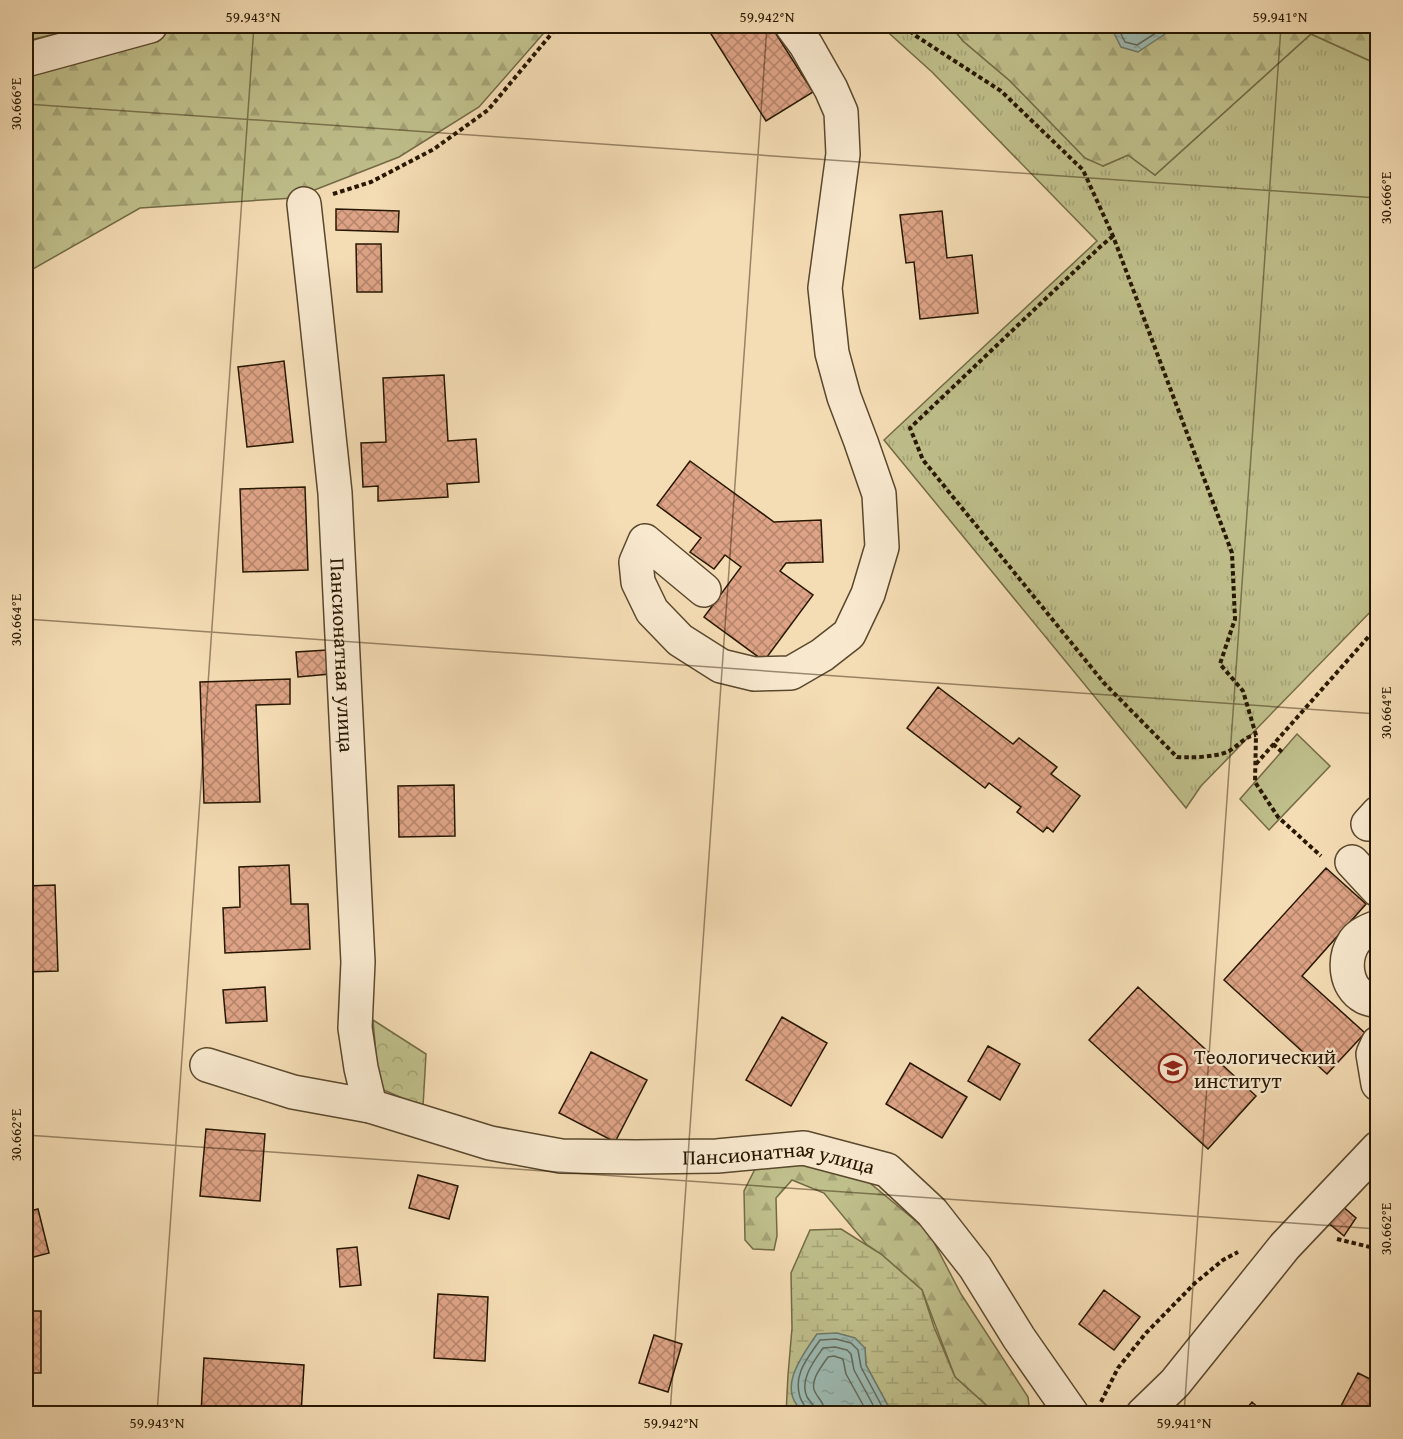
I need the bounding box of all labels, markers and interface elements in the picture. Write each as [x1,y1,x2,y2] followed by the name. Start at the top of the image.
[226,6,281,27] text: 59.943°N
[740,6,795,27] text: 59.942°N
[1253,6,1308,27] text: 59.941°N
[5,77,26,130] text: 30.666°E
[1375,171,1396,224] text: 30.666°E
[323,557,363,753] street label: Пансионатная улица
[5,593,26,646] text: 30.664°E
[1375,686,1396,739] text: 30.664°E
[1194,1041,1336,1096] place label: Теологический институт
[1157,1052,1189,1084] school or university icon: Теологический институт
[5,1108,26,1161] text: 30.662°E
[682,1132,878,1182] street label: Пансионатная улица
[1375,1202,1396,1255] text: 30.662°E
[130,1412,185,1433] text: 59.943°N
[644,1412,699,1433] text: 59.942°N
[1157,1412,1212,1433] text: 59.941°N

